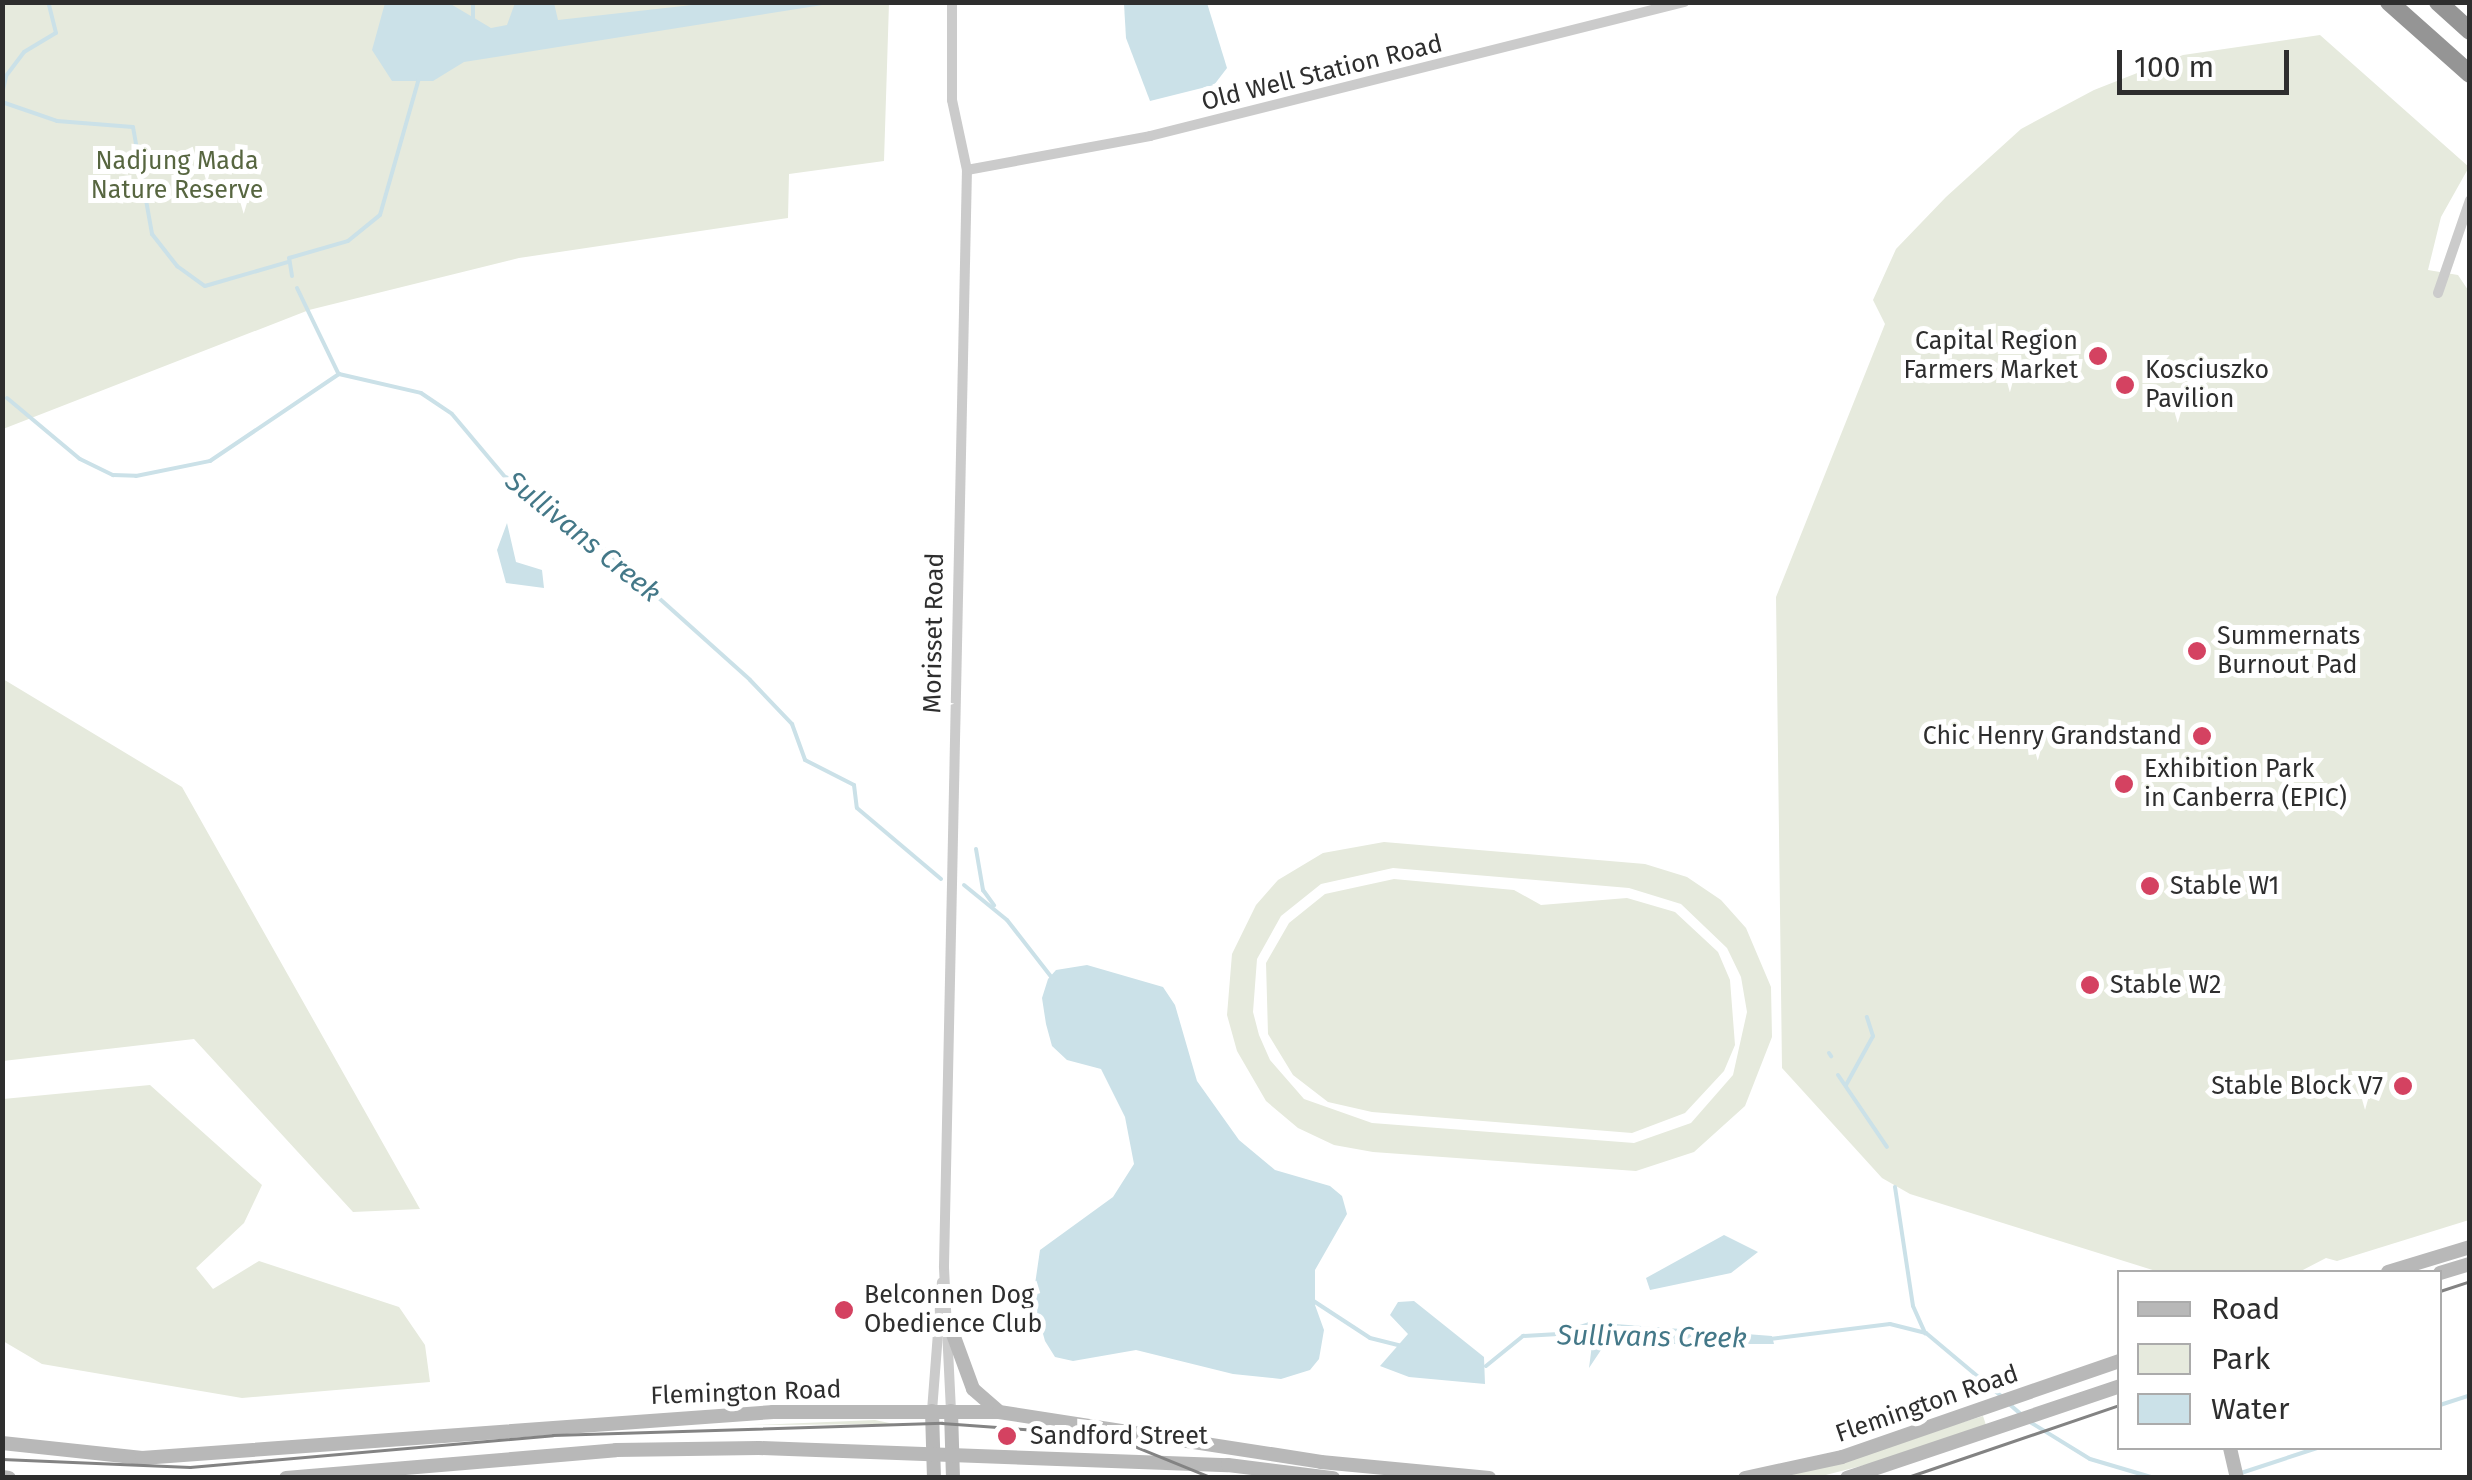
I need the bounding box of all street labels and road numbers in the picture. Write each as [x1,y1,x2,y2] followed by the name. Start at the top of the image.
[1199,29,1445,117] street label: Old Well Station Road
[918,552,950,714] street label: Morisset Road
[1832,1359,2022,1449] street label: Flemington Road
[650,1375,842,1411] street label: Flemington Road

